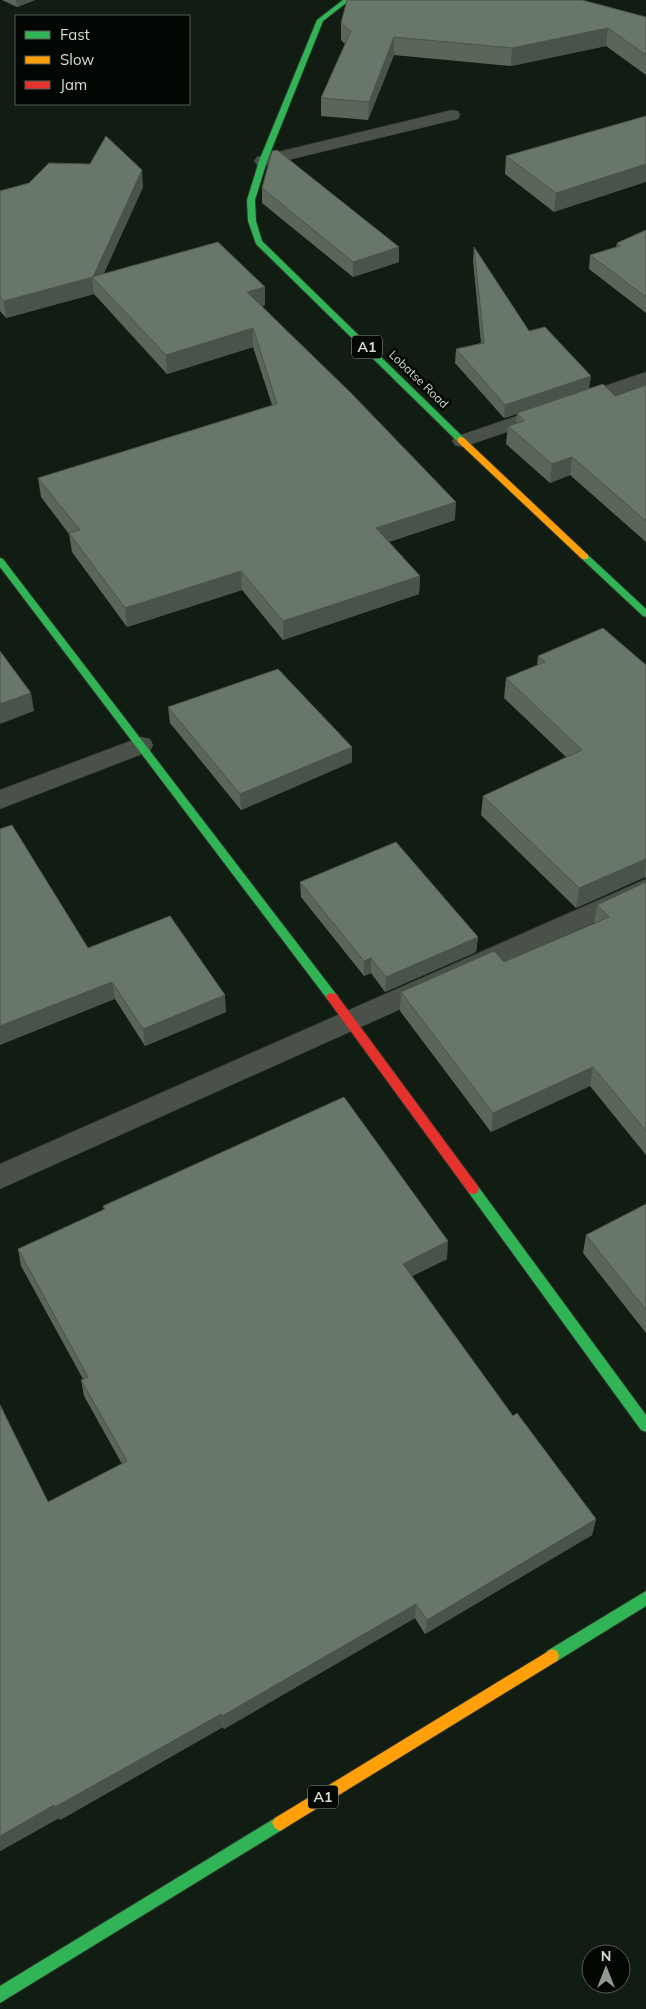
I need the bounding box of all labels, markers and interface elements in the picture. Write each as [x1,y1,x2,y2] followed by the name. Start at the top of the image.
[15,15,190,105] legend
[60,25,90,44] text: Fast
[60,50,94,69] text: Slow
[60,75,87,94] text: Jam
[352,336,382,358] road number: A1
[386,347,452,411] street label: Lobatse Road
[308,1785,338,1808] road number: A1
[581,1944,631,1994] north arrow
[601,1947,611,1965] text: N

